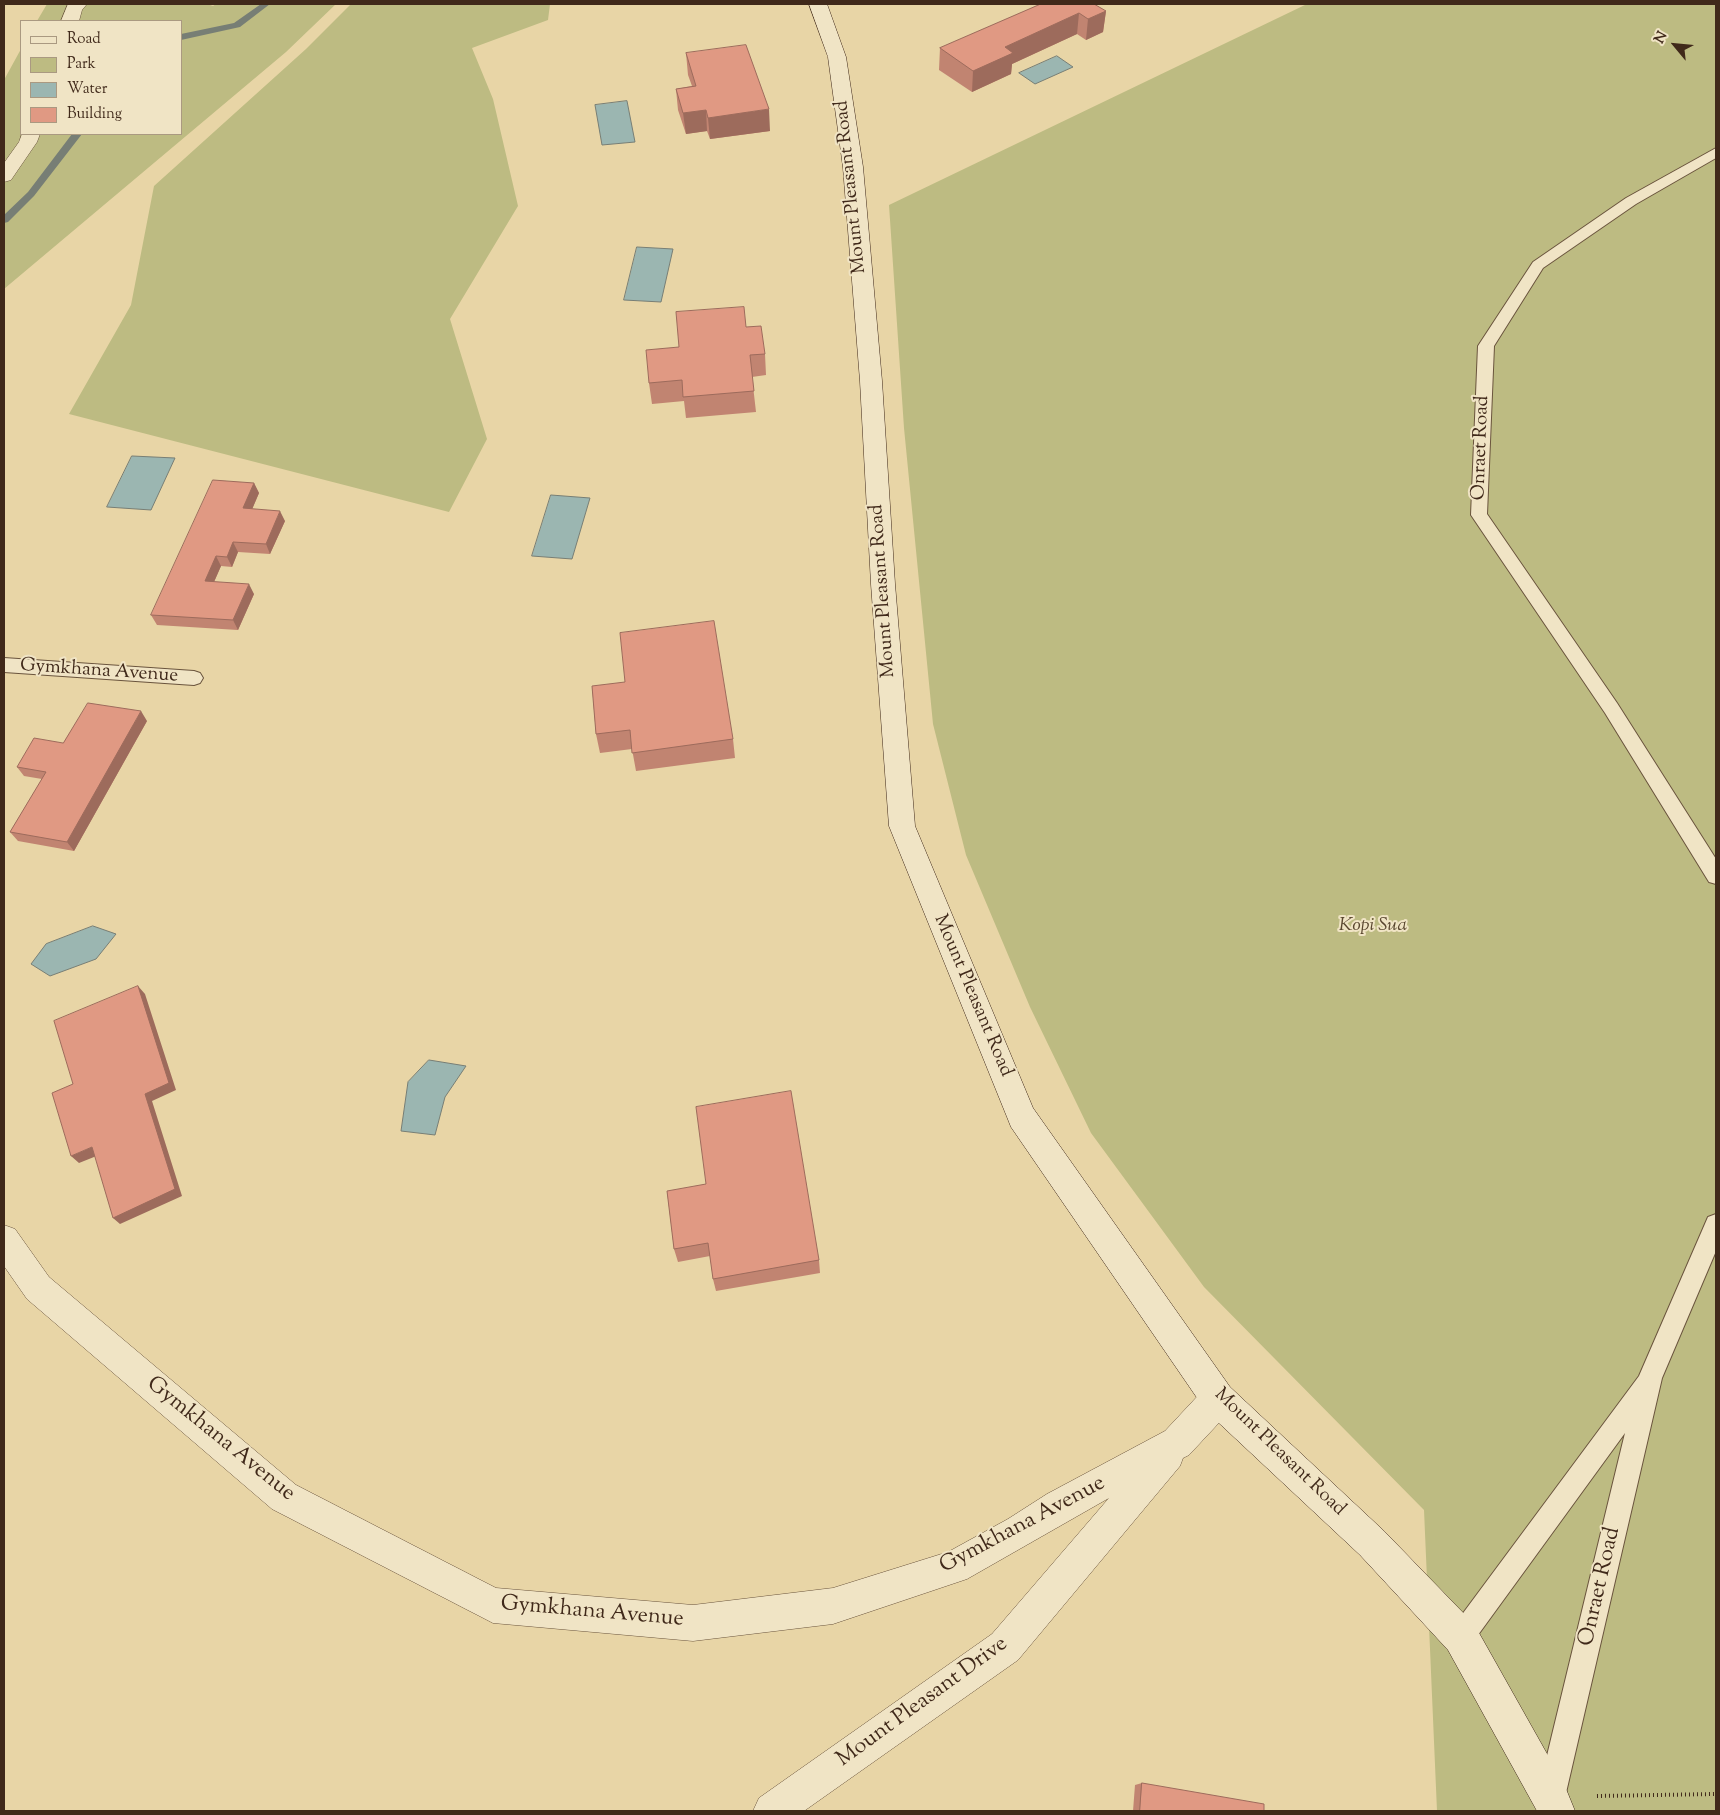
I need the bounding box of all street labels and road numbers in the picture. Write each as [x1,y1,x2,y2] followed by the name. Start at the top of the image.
[832,99,872,275] street label: Mount Pleasant Road
[1469,395,1495,501] street label: Onraet Road
[867,503,901,679] street label: Mount Pleasant Road
[19,655,179,689] street label: Gymkhana Avenue
[928,911,1016,1081] street label: Mount Pleasant Road
[140,1372,300,1508] street label: Gymkhana Avenue
[1208,1384,1350,1522] street label: Mount Pleasant Road
[936,1471,1110,1581] street label: Gymkhana Avenue
[1574,1525,1628,1649] street label: Onraet Road
[499,1592,685,1634] street label: Gymkhana Avenue
[832,1632,1014,1774] street label: Mount Pleasant Drive

